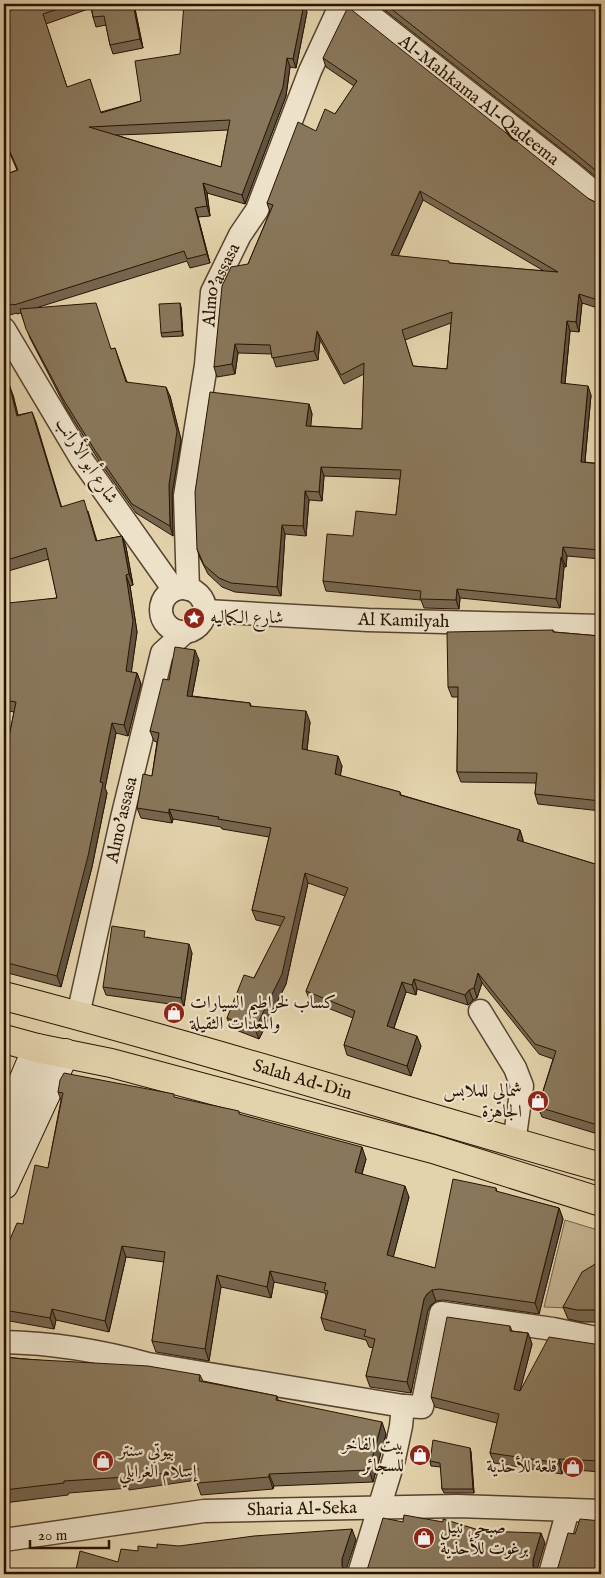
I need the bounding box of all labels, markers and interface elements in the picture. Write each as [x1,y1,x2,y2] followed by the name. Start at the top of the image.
[393,29,564,171] street label: Al-Mahkama Al-Qadeema
[198,239,246,329] street label: Almo'assasa
[48,412,125,510] street label: شارع أبو الأرانب
[182,606,206,630] place icon: شارع الكماليه
[210,607,284,632] place label: شارع الكماليه
[356,608,450,634] street label: Al Kamilyah
[101,774,143,866] street label: Almo'assasa
[189,992,336,1036] place label: كساب لخراطيم السيارات والمعدات الثقيلة
[162,1001,186,1025] shop icon: كساب لخراطيم السيارات والمعدات الثقيلة
[250,1054,355,1105] street label: Salah Ad-Din
[443,1080,522,1124] place label: شمالي للملابس الجاهزة
[526,1089,550,1113] shop icon: شمالي للملابس الجاهزة
[340,1434,404,1478] place label: بيت الفاخر للسجائر
[117,1440,198,1488] place label: بيوتي سنتر إسلام الغرابلي
[408,1443,432,1467] shop icon: بيت الفاخر للسجائر
[91,1449,115,1473] shop icon: بيوتي سنتر إسلام الغرابلي
[486,1455,557,1479] place label: قلعة للأحذية
[561,1455,585,1479] shop icon: قلعة للأحذية
[247,1496,357,1522] street label: Sharia Al-Seka
[440,1517,528,1561] place label: صبحي نبيل برغوت للأحذية
[30,1518,109,1550] scale bar
[38,1526,68,1545] text: 20 m
[412,1526,436,1550] shop icon: صبحي نبيل برغوت للأحذية

